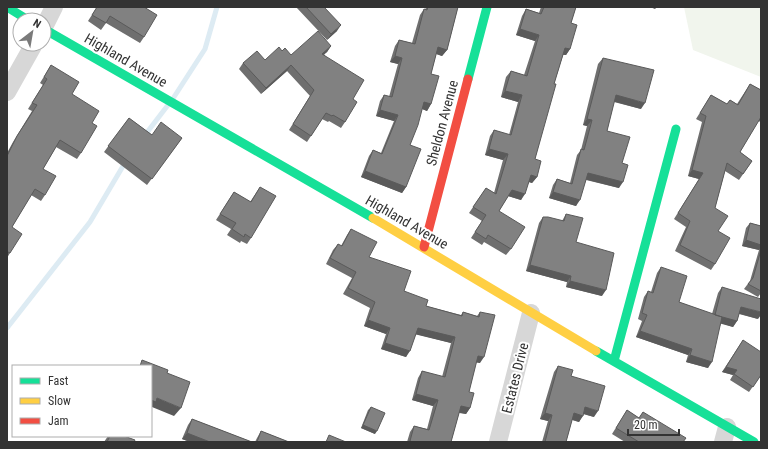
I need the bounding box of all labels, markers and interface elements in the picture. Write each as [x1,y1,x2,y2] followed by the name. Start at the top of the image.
[12,12,52,52] north arrow
[31,17,43,31] text: N
[82,30,171,90] street label: Highland Avenue
[423,78,461,168] street label: Sheldon Avenue
[363,192,452,252] street label: Highland Avenue
[498,341,532,415] street label: Estates Drive
[12,365,152,437] legend
[48,374,69,388] text: Fast
[48,394,71,408] text: Slow
[628,411,679,437] scale bar
[48,414,69,428] text: Jam
[634,418,658,432] text: 20 m

